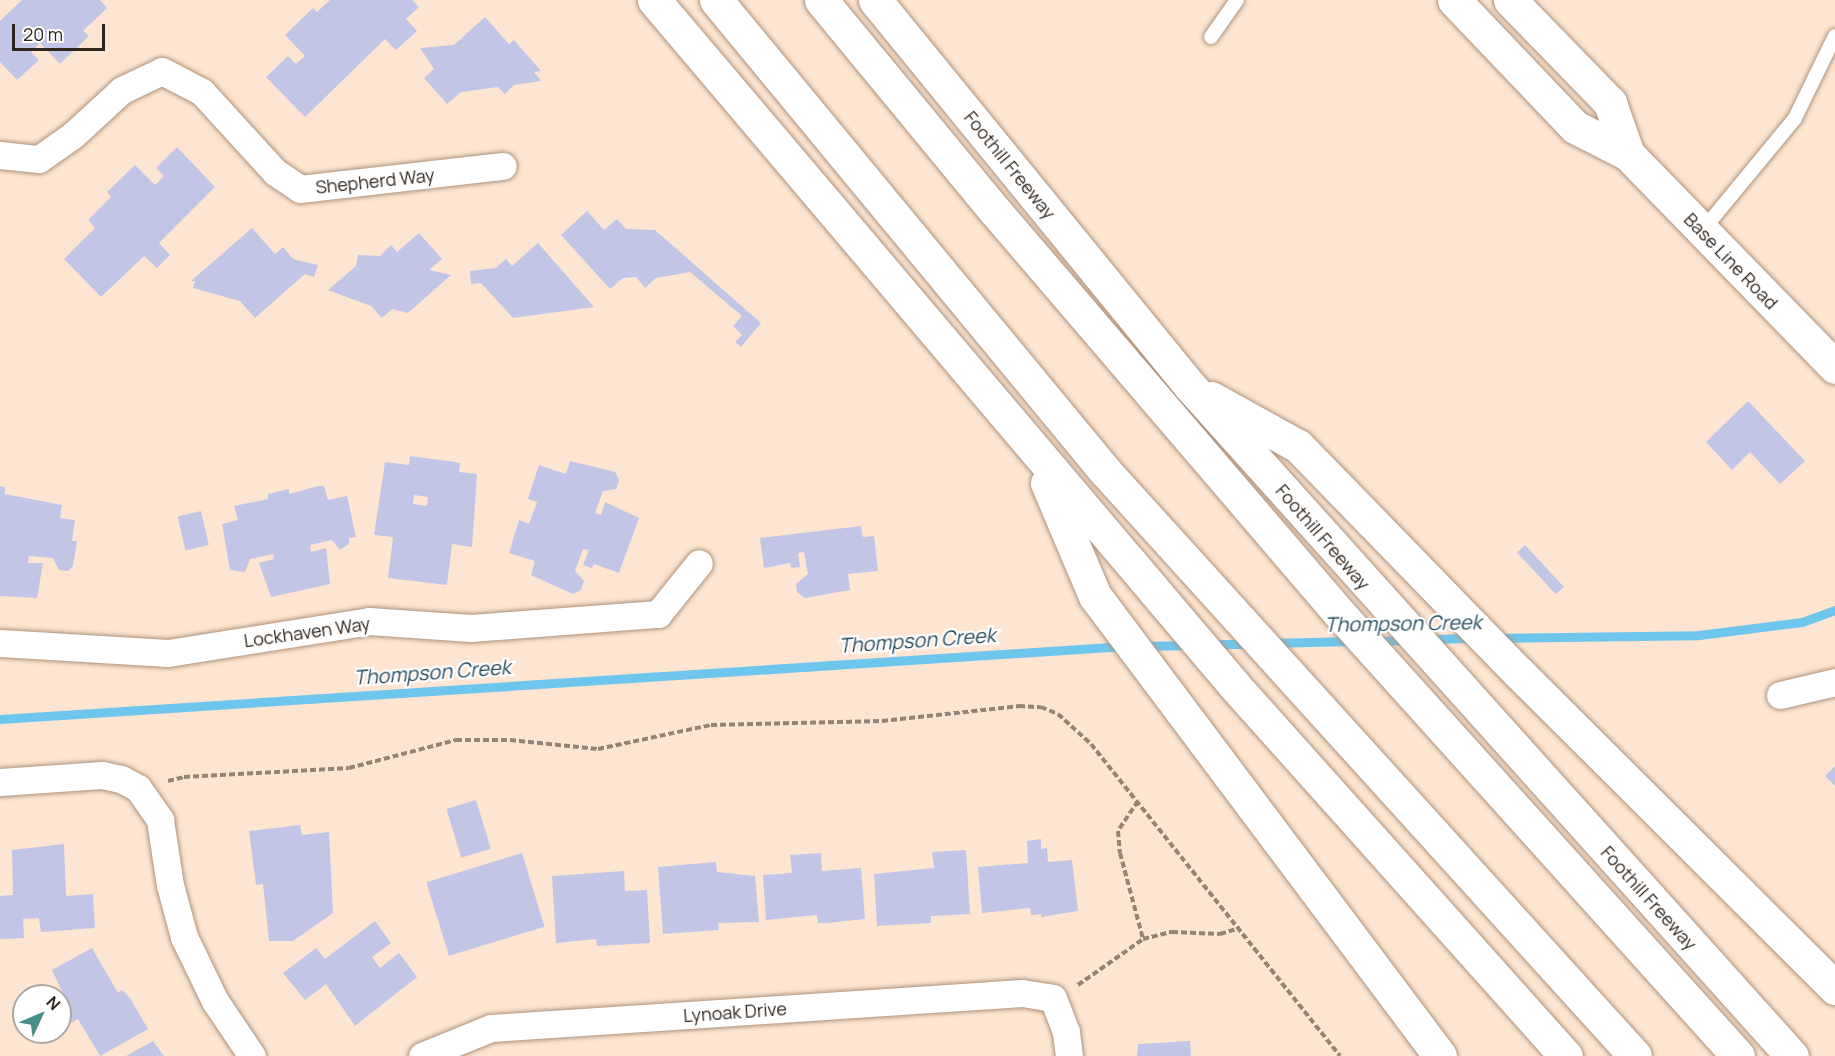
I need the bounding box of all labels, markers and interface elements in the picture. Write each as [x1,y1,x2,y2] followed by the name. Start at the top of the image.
[15,12,108,50] scale bar
[23,22,63,46] text: 20 m
[960,107,1060,223] street label: Foothill Freeway
[314,164,436,198] street label: Shepherd Way
[1680,208,1782,314] street label: Base Line Road
[1271,480,1375,594] street label: Foothill Freeway
[1324,610,1482,636] water label: Thompson Creek
[242,612,372,652] street label: Lockhaven Way
[838,623,996,657] water label: Thompson Creek
[353,655,511,689] water label: Thompson Creek
[1597,842,1701,954] street label: Foothill Freeway
[12,984,72,1044] north arrow
[42,991,65,1015] text: N
[683,998,787,1026] street label: Lynoak Drive

